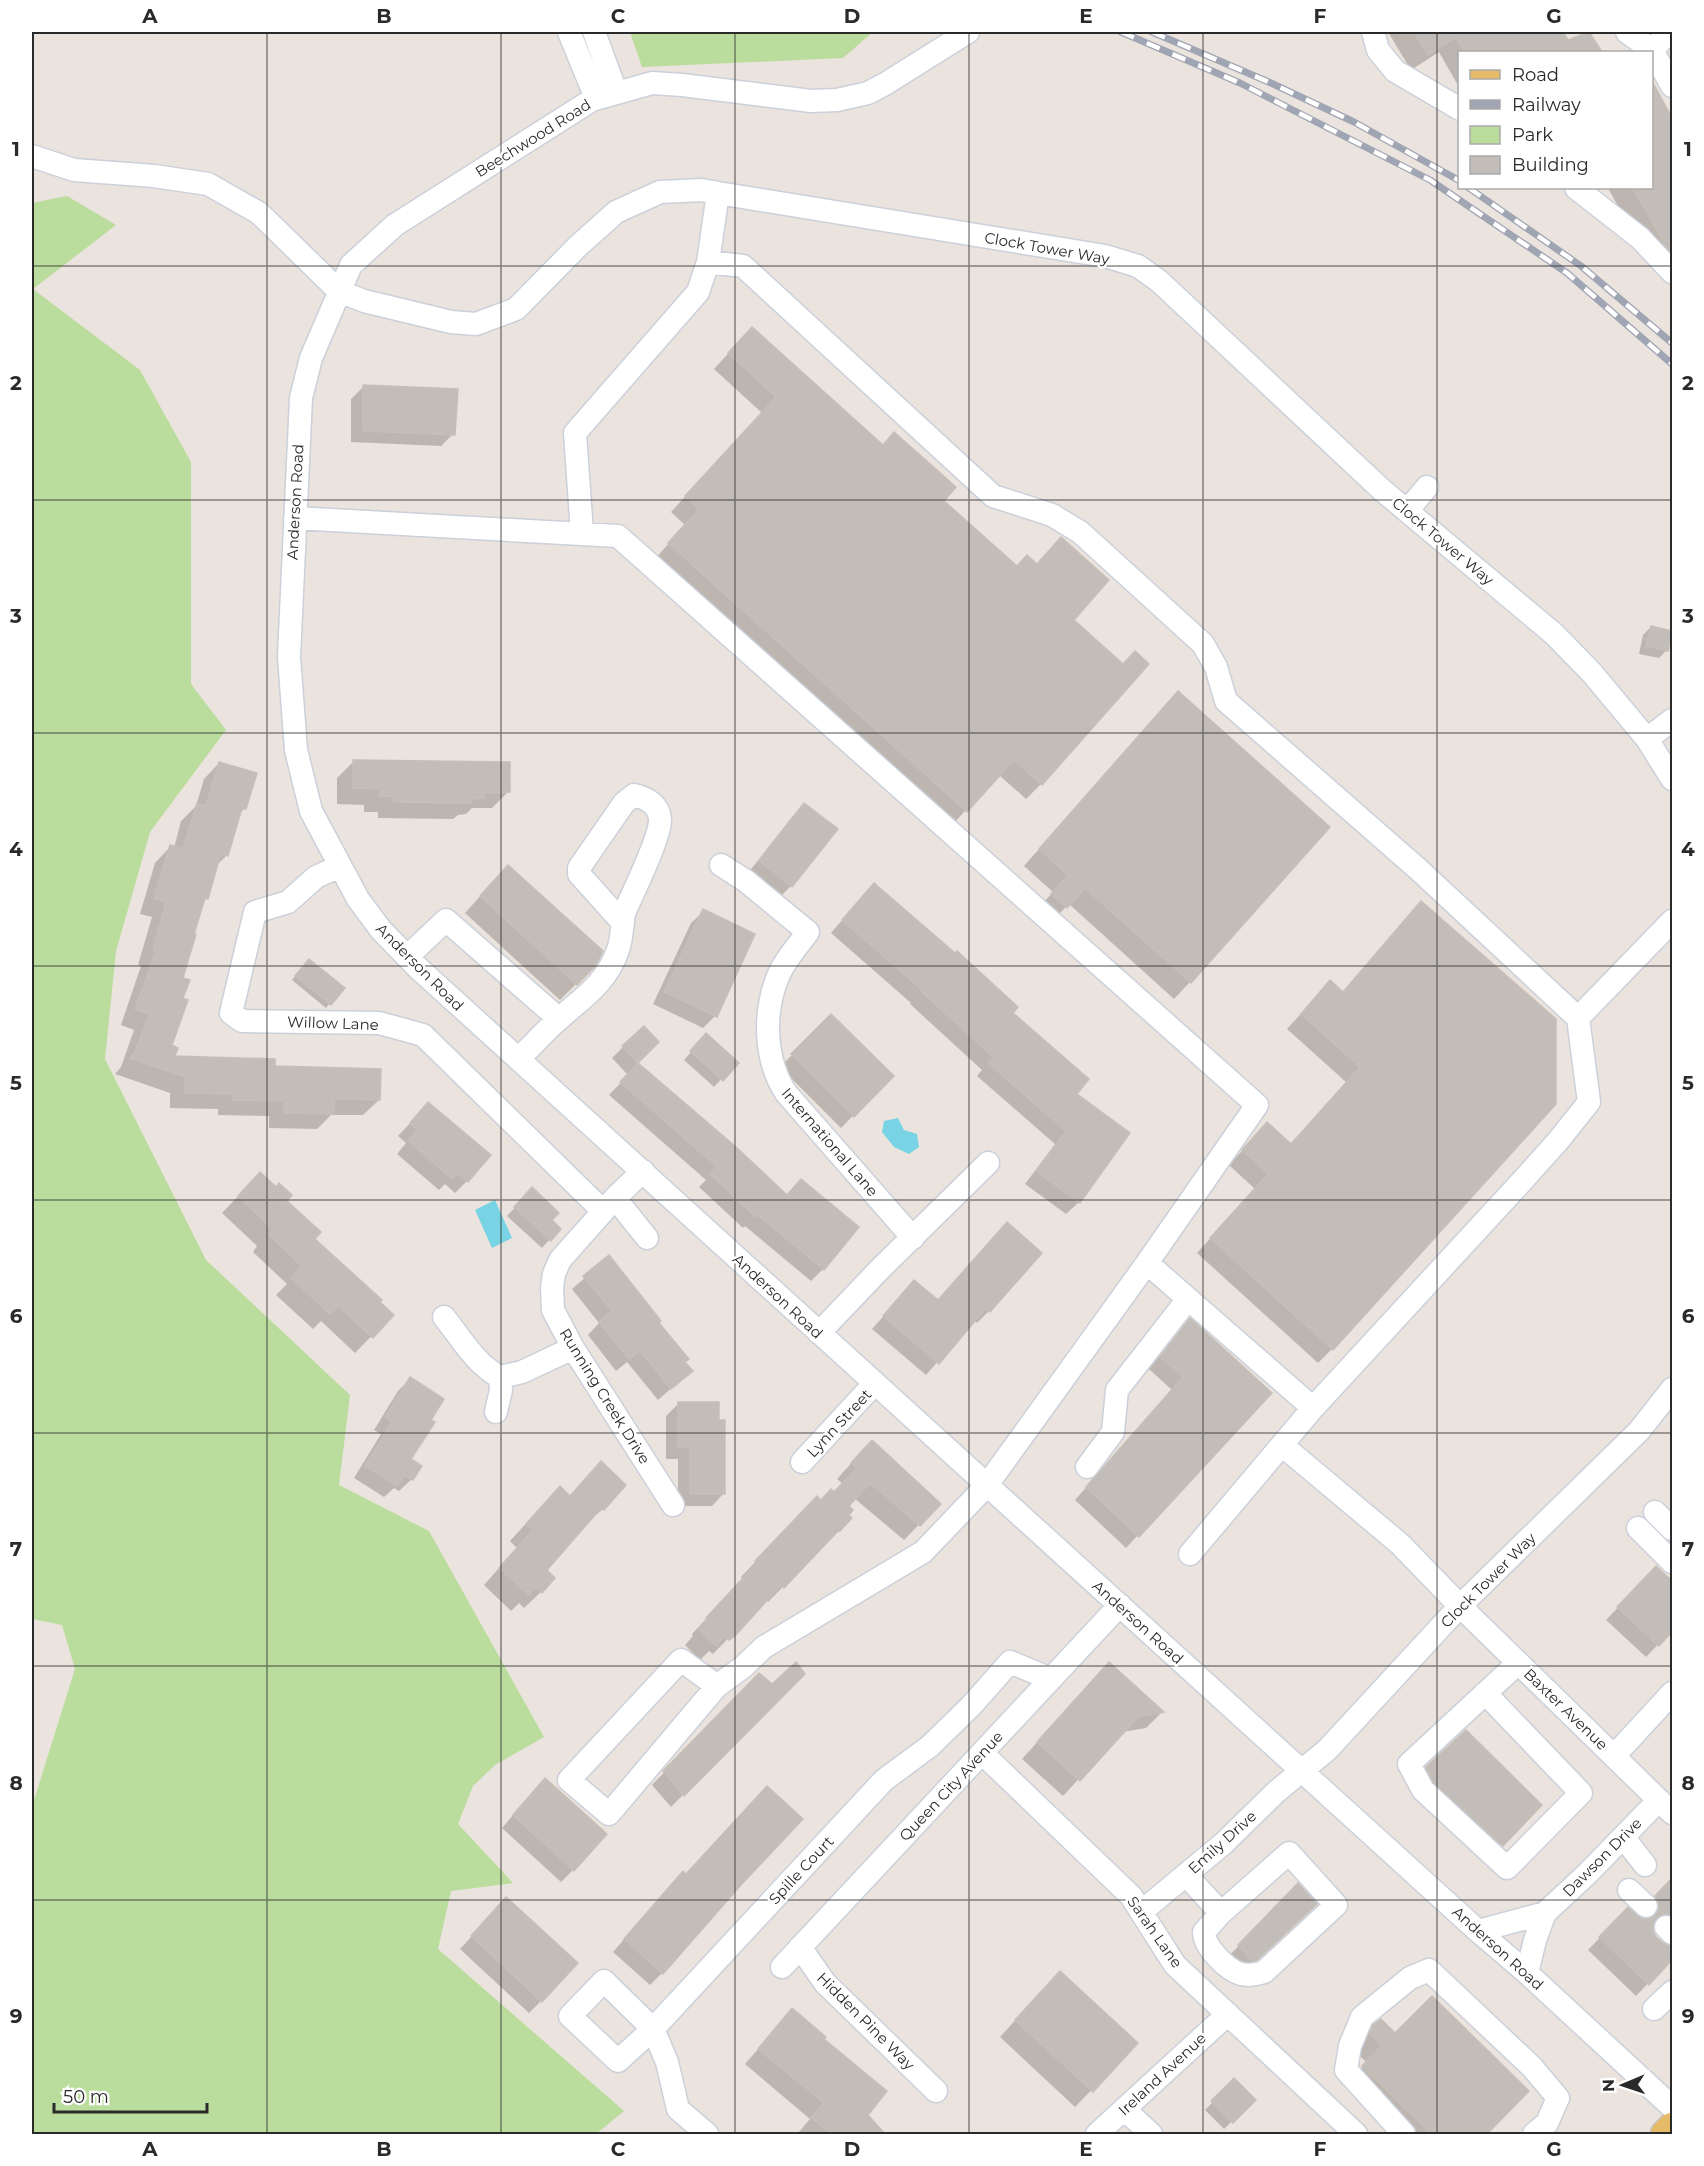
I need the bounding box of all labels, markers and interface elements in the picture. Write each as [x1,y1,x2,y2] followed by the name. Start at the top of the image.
[141,4,158,28] text: A
[376,4,392,28] text: B
[611,4,626,28] text: C
[844,4,860,28] text: D
[1079,4,1093,28] text: E
[1314,4,1327,28] text: F
[1546,4,1562,28] text: G
[1458,51,1653,189] legend
[1512,64,1559,86] text: Road
[1512,94,1581,116] text: Railway
[472,95,594,181] street label: Beechwood Road
[1512,124,1553,146] text: Park
[12,137,20,161] text: 1
[1684,137,1692,161] text: 1
[1512,154,1589,176] text: Building
[983,228,1112,269] street label: Clock Tower Way
[10,371,22,395] text: 2
[1682,371,1694,395] text: 2
[282,444,308,560] street label: Anderson Road
[1388,493,1498,590] street label: Clock Tower Way
[9,604,22,628] text: 3
[1681,604,1694,628] text: 3
[9,837,23,861] text: 4
[1681,837,1695,861] text: 4
[372,919,468,1015] street label: Anderson Road
[287,1012,379,1034] street label: Willow Lane
[10,1071,22,1095] text: 5
[1682,1071,1694,1095] text: 5
[778,1084,882,1200] street label: International Lane
[729,1249,827,1343] street label: Anderson Road
[10,1304,23,1328] text: 6
[1682,1304,1695,1328] text: 6
[556,1325,654,1467] street label: Running Creek Drive
[803,1385,875,1461] street label: Lynn Street
[1436,1528,1540,1632] street label: Clock Tower Way
[10,1537,22,1561] text: 7
[1682,1537,1694,1561] text: 7
[1088,1576,1188,1668] street label: Anderson Road
[1520,1664,1612,1754] street label: Baxter Avenue
[895,1727,1007,1845] street label: Queen City Avenue
[9,1771,23,1795] text: 8
[1681,1771,1695,1795] text: 8
[1184,1806,1260,1878] street label: Emily Drive
[1558,1813,1646,1901] street label: Dawson Drive
[765,1832,837,1908] street label: Spille Court
[1123,1892,1187,1972] street label: Sarah Lane
[1448,1902,1548,1994] street label: Anderson Road
[813,1968,919,2074] street label: Hidden Pine Way
[10,2004,22,2028] text: 9
[1682,2004,1694,2028] text: 9
[1114,2028,1210,2120] street label: Ireland Avenue
[1593,2055,1653,2115] north arrow
[54,2076,207,2114] scale bar
[1599,2079,1618,2092] text: N
[63,2086,109,2108] text: 50 m
[141,2137,158,2161] text: A
[376,2137,392,2161] text: B
[611,2137,626,2161] text: C
[844,2137,860,2161] text: D
[1079,2137,1093,2161] text: E
[1314,2137,1327,2161] text: F
[1546,2137,1562,2161] text: G

